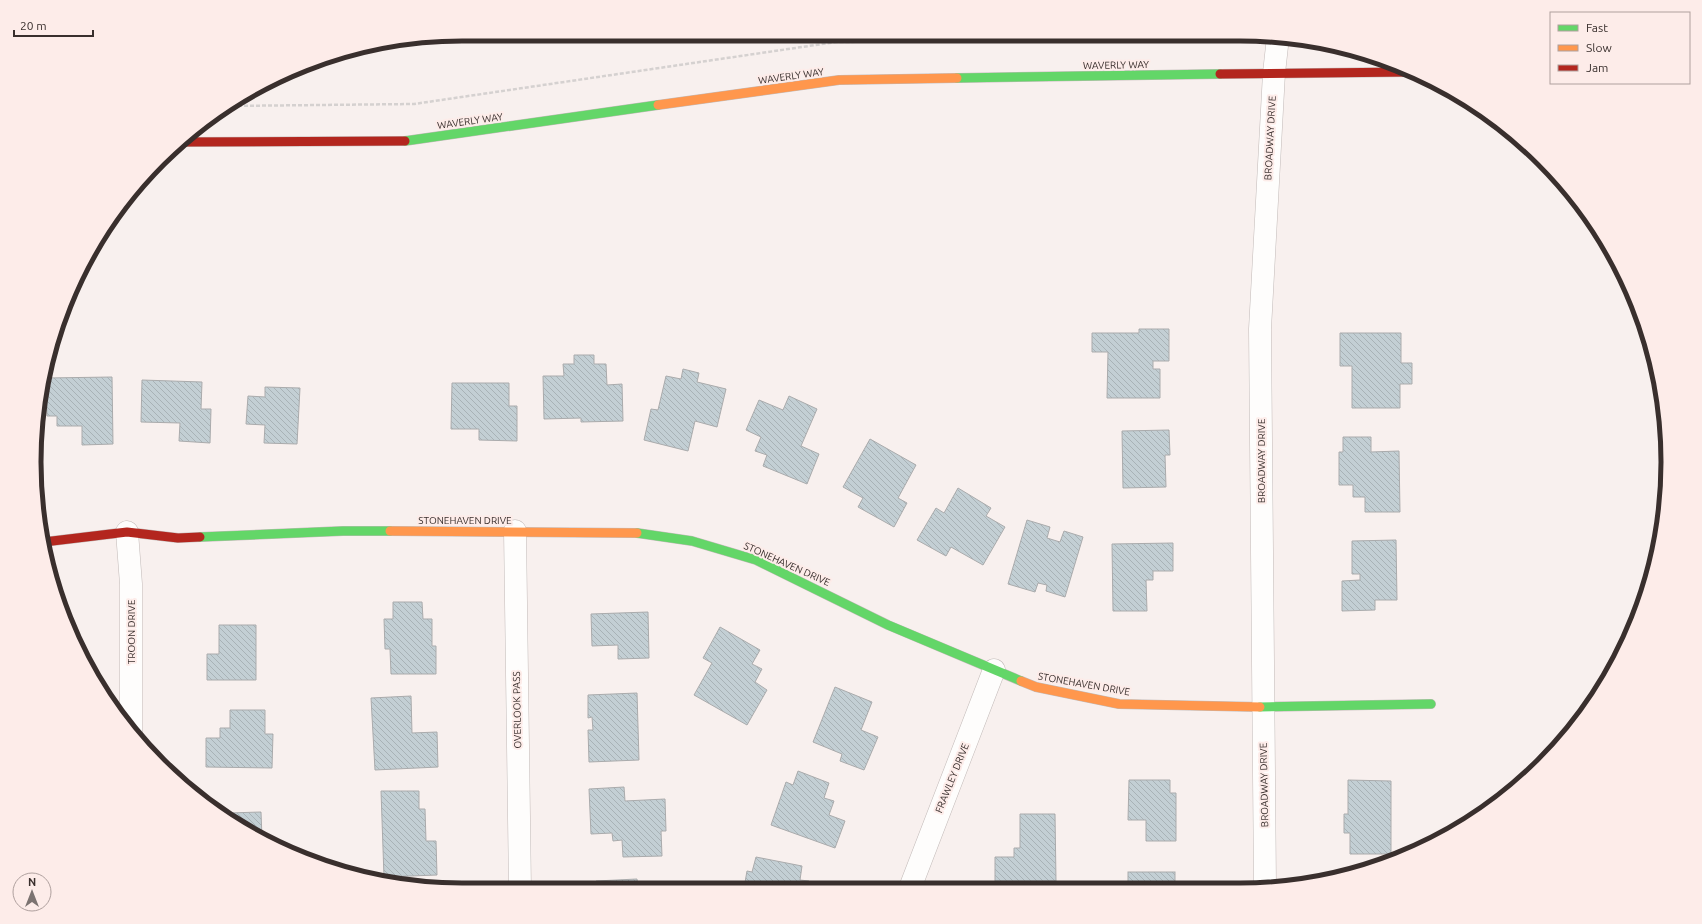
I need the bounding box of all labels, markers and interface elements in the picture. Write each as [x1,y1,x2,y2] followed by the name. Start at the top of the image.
[14,12,93,38] scale bar
[1550,12,1690,84] legend
[20,19,47,32] text: 20 m
[1586,21,1608,34] text: Fast
[1586,41,1612,54] text: Slow
[1083,59,1149,71] street label: WAVERLY WAY
[1586,61,1608,74] text: Jam
[757,66,825,86] street label: WAVERLY WAY
[1262,95,1278,180] street label: BROADWAY DRIVE
[436,111,504,131] street label: WAVERLY WAY
[1256,418,1267,503] street label: BROADWAY DRIVE
[418,515,512,526] street label: STONEHAVEN DRIVE
[742,540,832,588] street label: STONEHAVEN DRIVE
[126,599,137,664] street label: TROON DRIVE
[1037,670,1131,698] street label: STONEHAVEN DRIVE
[511,671,523,749] street label: OVERLOOK PASS
[933,741,971,814] street label: FRAWLEY DRIVE
[1258,742,1270,827] street label: BROADWAY DRIVE
[12,872,52,912] north arrow
[28,876,36,888] text: N

